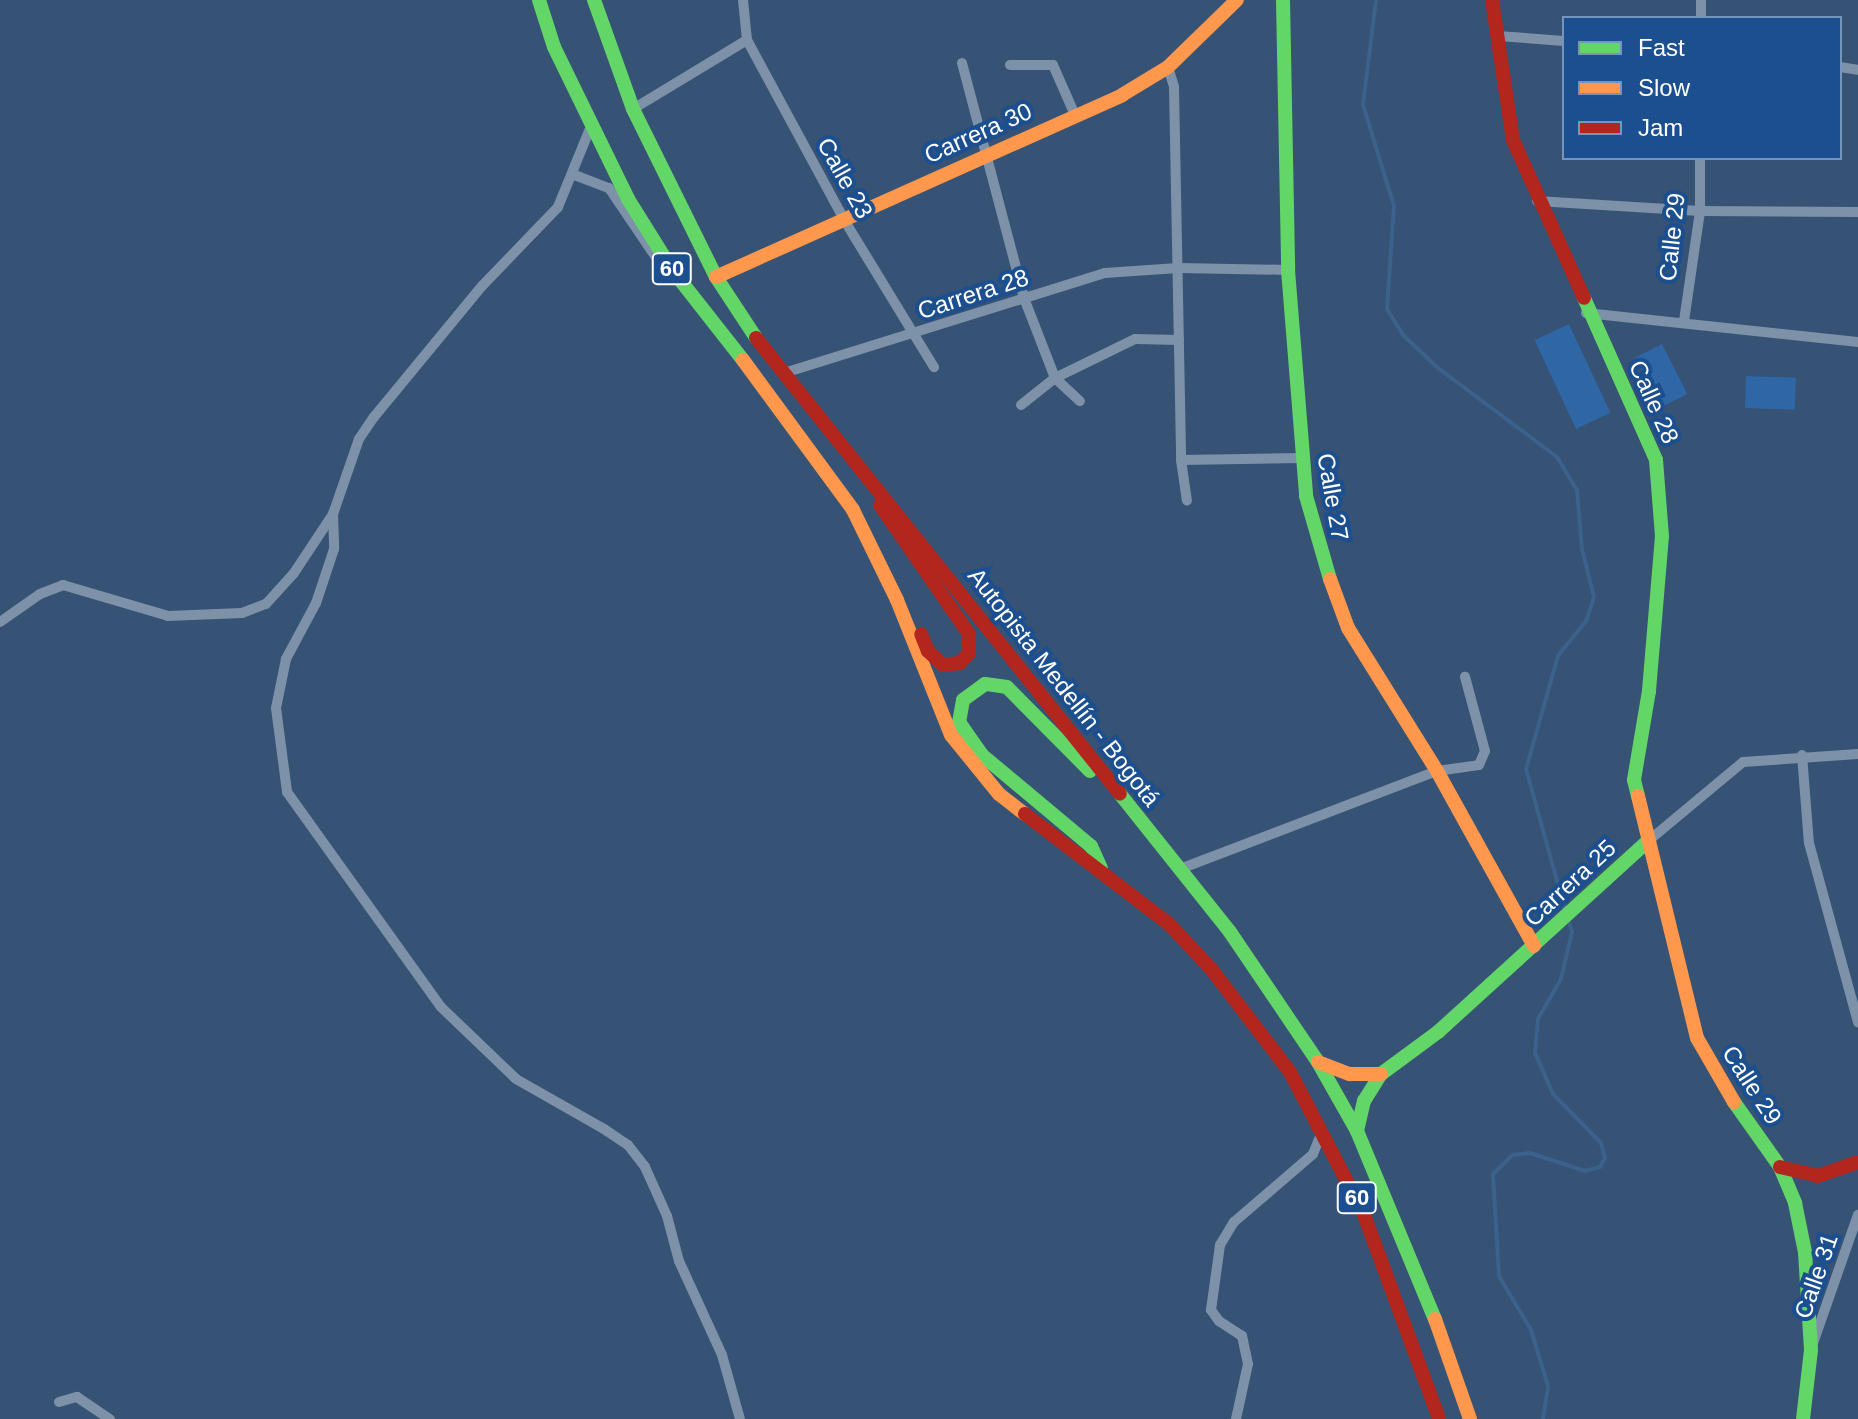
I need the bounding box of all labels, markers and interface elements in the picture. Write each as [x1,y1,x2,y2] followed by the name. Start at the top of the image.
[1562,16,1842,160] legend
[1638,34,1685,61] text: Fast
[1638,74,1690,101] text: Slow
[920,97,1036,169] street label: Carrera 30
[1638,114,1683,141] text: Jam
[811,133,879,223] street label: Calle 23
[1653,192,1691,282] street label: Calle 29
[650,251,694,287] road number: 60
[914,263,1032,325] street label: Carrera 28
[1623,356,1685,448] street label: Calle 28
[1311,451,1355,543] street label: Calle 27
[962,562,1166,812] street label: Autopista Medellín - Bogotá
[1518,833,1622,933] street label: Carrera 25
[1716,1040,1788,1130] street label: Calle 29
[1335,1180,1379,1216] road number: 60
[1788,1230,1844,1322] street label: Calle 31

